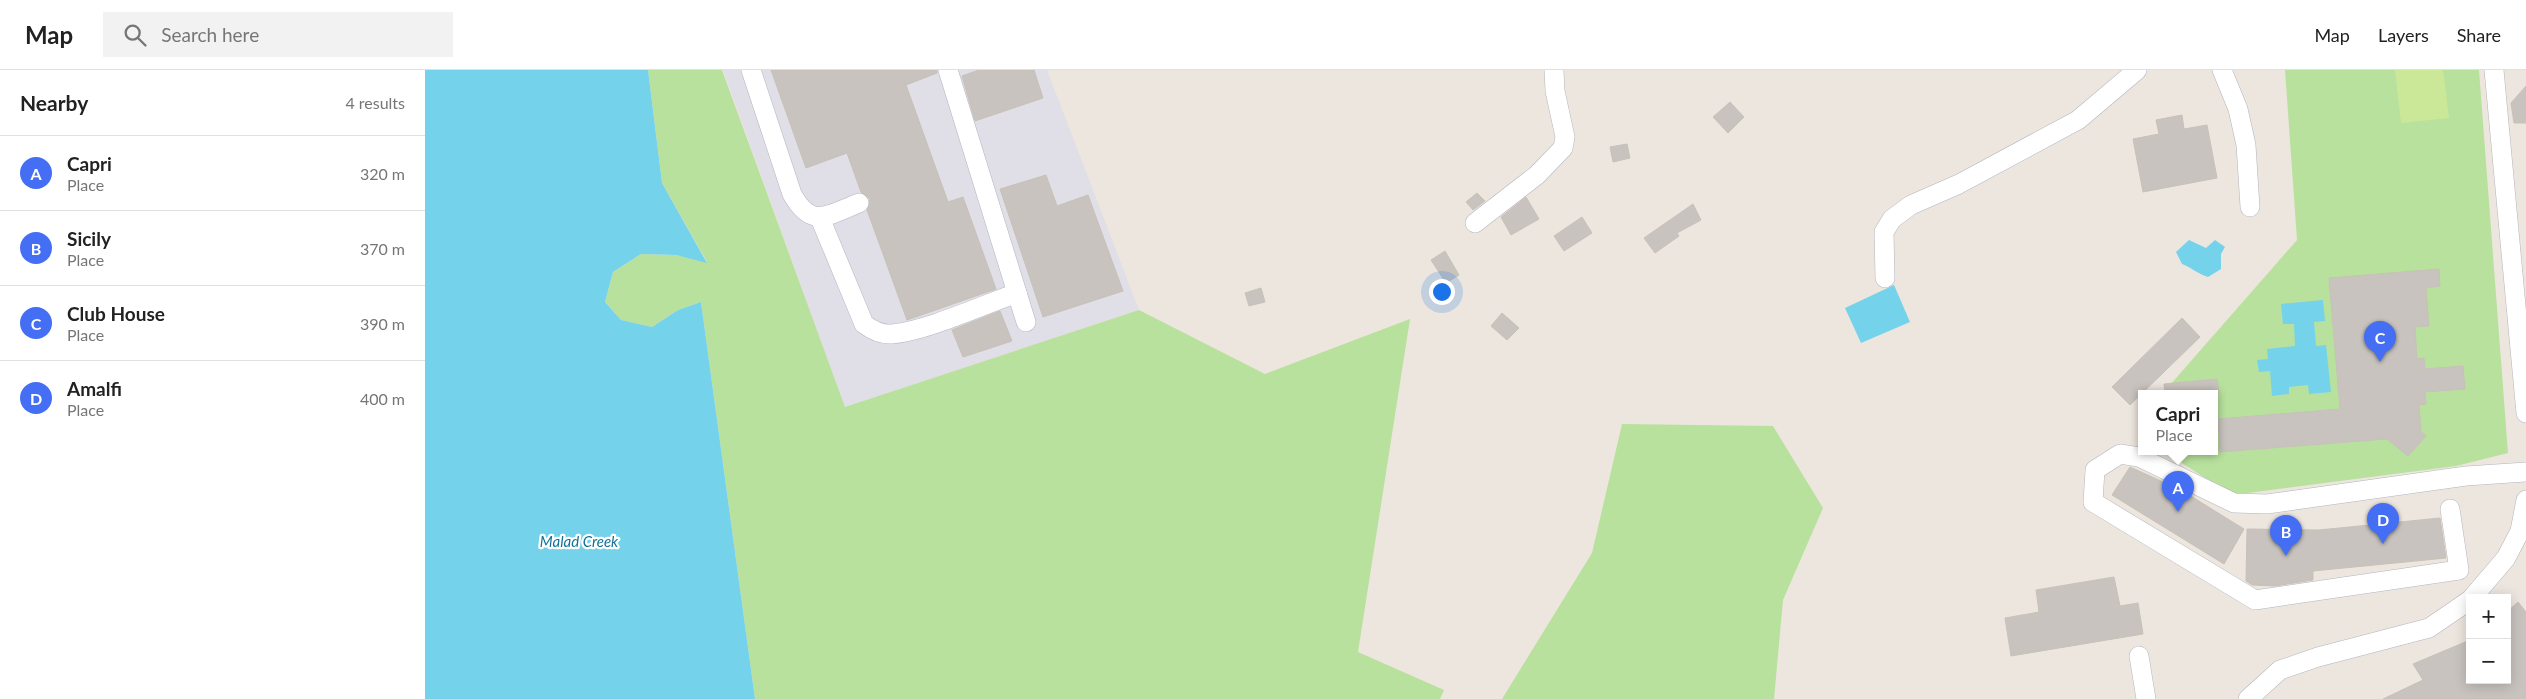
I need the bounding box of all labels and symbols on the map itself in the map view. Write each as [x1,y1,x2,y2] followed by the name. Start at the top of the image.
[1429,279,1455,305] your location
[2364,321,2396,362] pin: C
[2162,471,2194,512] pin: A
[2367,503,2399,544] pin: D
[2270,515,2302,556] pin: B
[540,532,619,550] water label: Malad Creek

